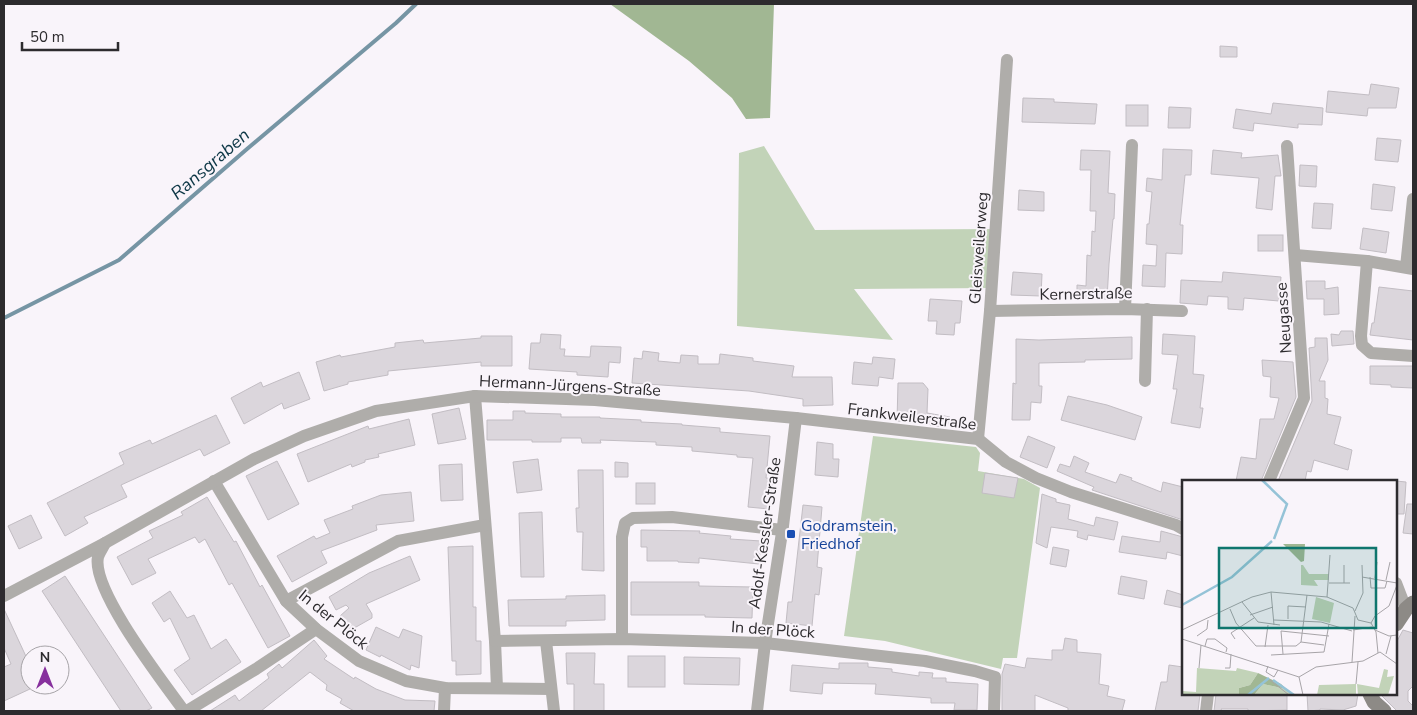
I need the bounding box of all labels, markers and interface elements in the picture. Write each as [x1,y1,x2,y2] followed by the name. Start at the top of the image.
[22,20,119,52] scale bar
[30,27,65,47] text: 50 m
[165,123,255,205] water label: Ransgraben
[964,191,994,305] street label: Gleisweilerweg
[1039,282,1133,306] street label: Kernerstraße
[1271,282,1297,354] street label: Neugasse
[479,370,661,402] street label: Hermann-Jürgens-Straße
[846,398,978,436] street label: Frankweilerstraße
[743,456,787,610] street label: Adolf-Kessler-Straße
[1182,480,1397,695] inset map
[801,515,897,555] place label: Godramstein, Friedhof
[785,528,797,540] marker: Godramstein, Friedhof
[294,585,374,655] street label: In der Plöck
[730,616,817,644] street label: In der Plöck
[20,645,70,695] north arrow
[40,648,50,667] text: N

